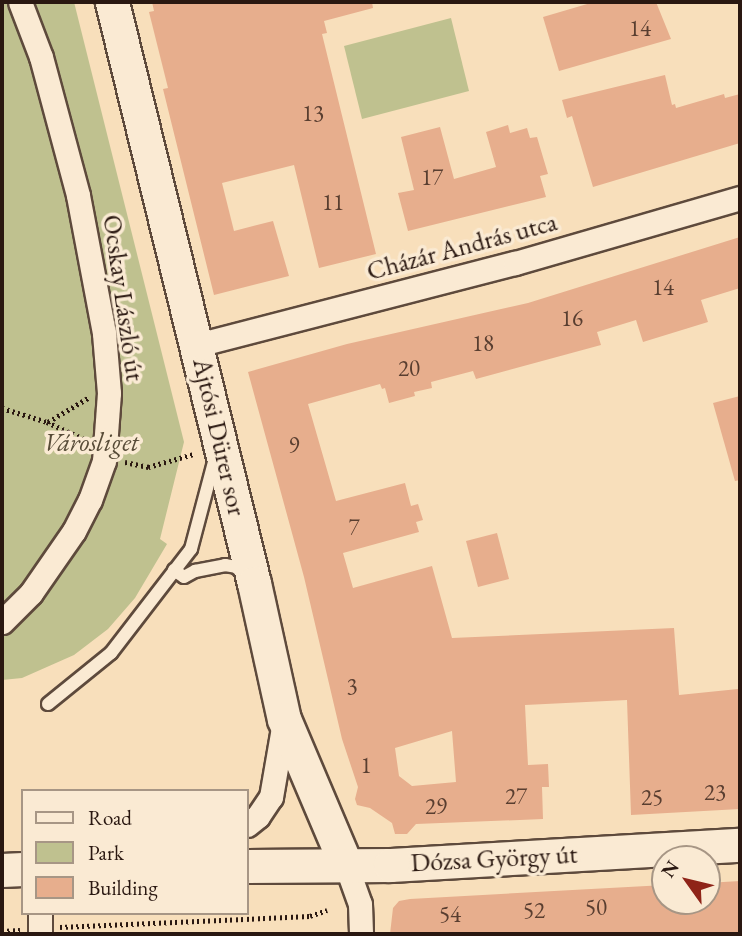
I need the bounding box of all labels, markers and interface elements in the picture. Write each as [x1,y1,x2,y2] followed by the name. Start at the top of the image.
[629,14,651,42] house number: 14
[302,99,324,127] house number: 13
[421,163,443,191] house number: 17
[322,188,344,216] house number: 11
[363,207,561,287] street label: Cházár András utca
[96,213,150,383] street label: Ocskay László út
[652,273,674,301] house number: 14
[561,304,583,332] house number: 16
[472,329,494,357] house number: 18
[398,354,420,382] house number: 20
[186,355,252,519] street label: Ajtósi Dürer sor
[43,427,139,459] park label: Városliget
[288,431,300,459] house number: 9
[348,513,360,541] house number: 7
[346,672,358,700] house number: 3
[360,751,372,779] house number: 1
[704,778,726,806] house number: 23
[505,782,527,810] house number: 27
[641,783,663,811] house number: 25
[21,789,248,915] legend
[425,792,447,820] house number: 29
[88,804,132,831] text: Road
[88,839,124,866] text: Park
[410,839,578,879] street label: Dózsa György út
[651,845,721,915] north arrow
[655,856,684,882] text: N
[88,874,158,901] text: Building
[585,893,607,921] house number: 50
[523,896,545,924] house number: 52
[439,900,461,928] house number: 54

